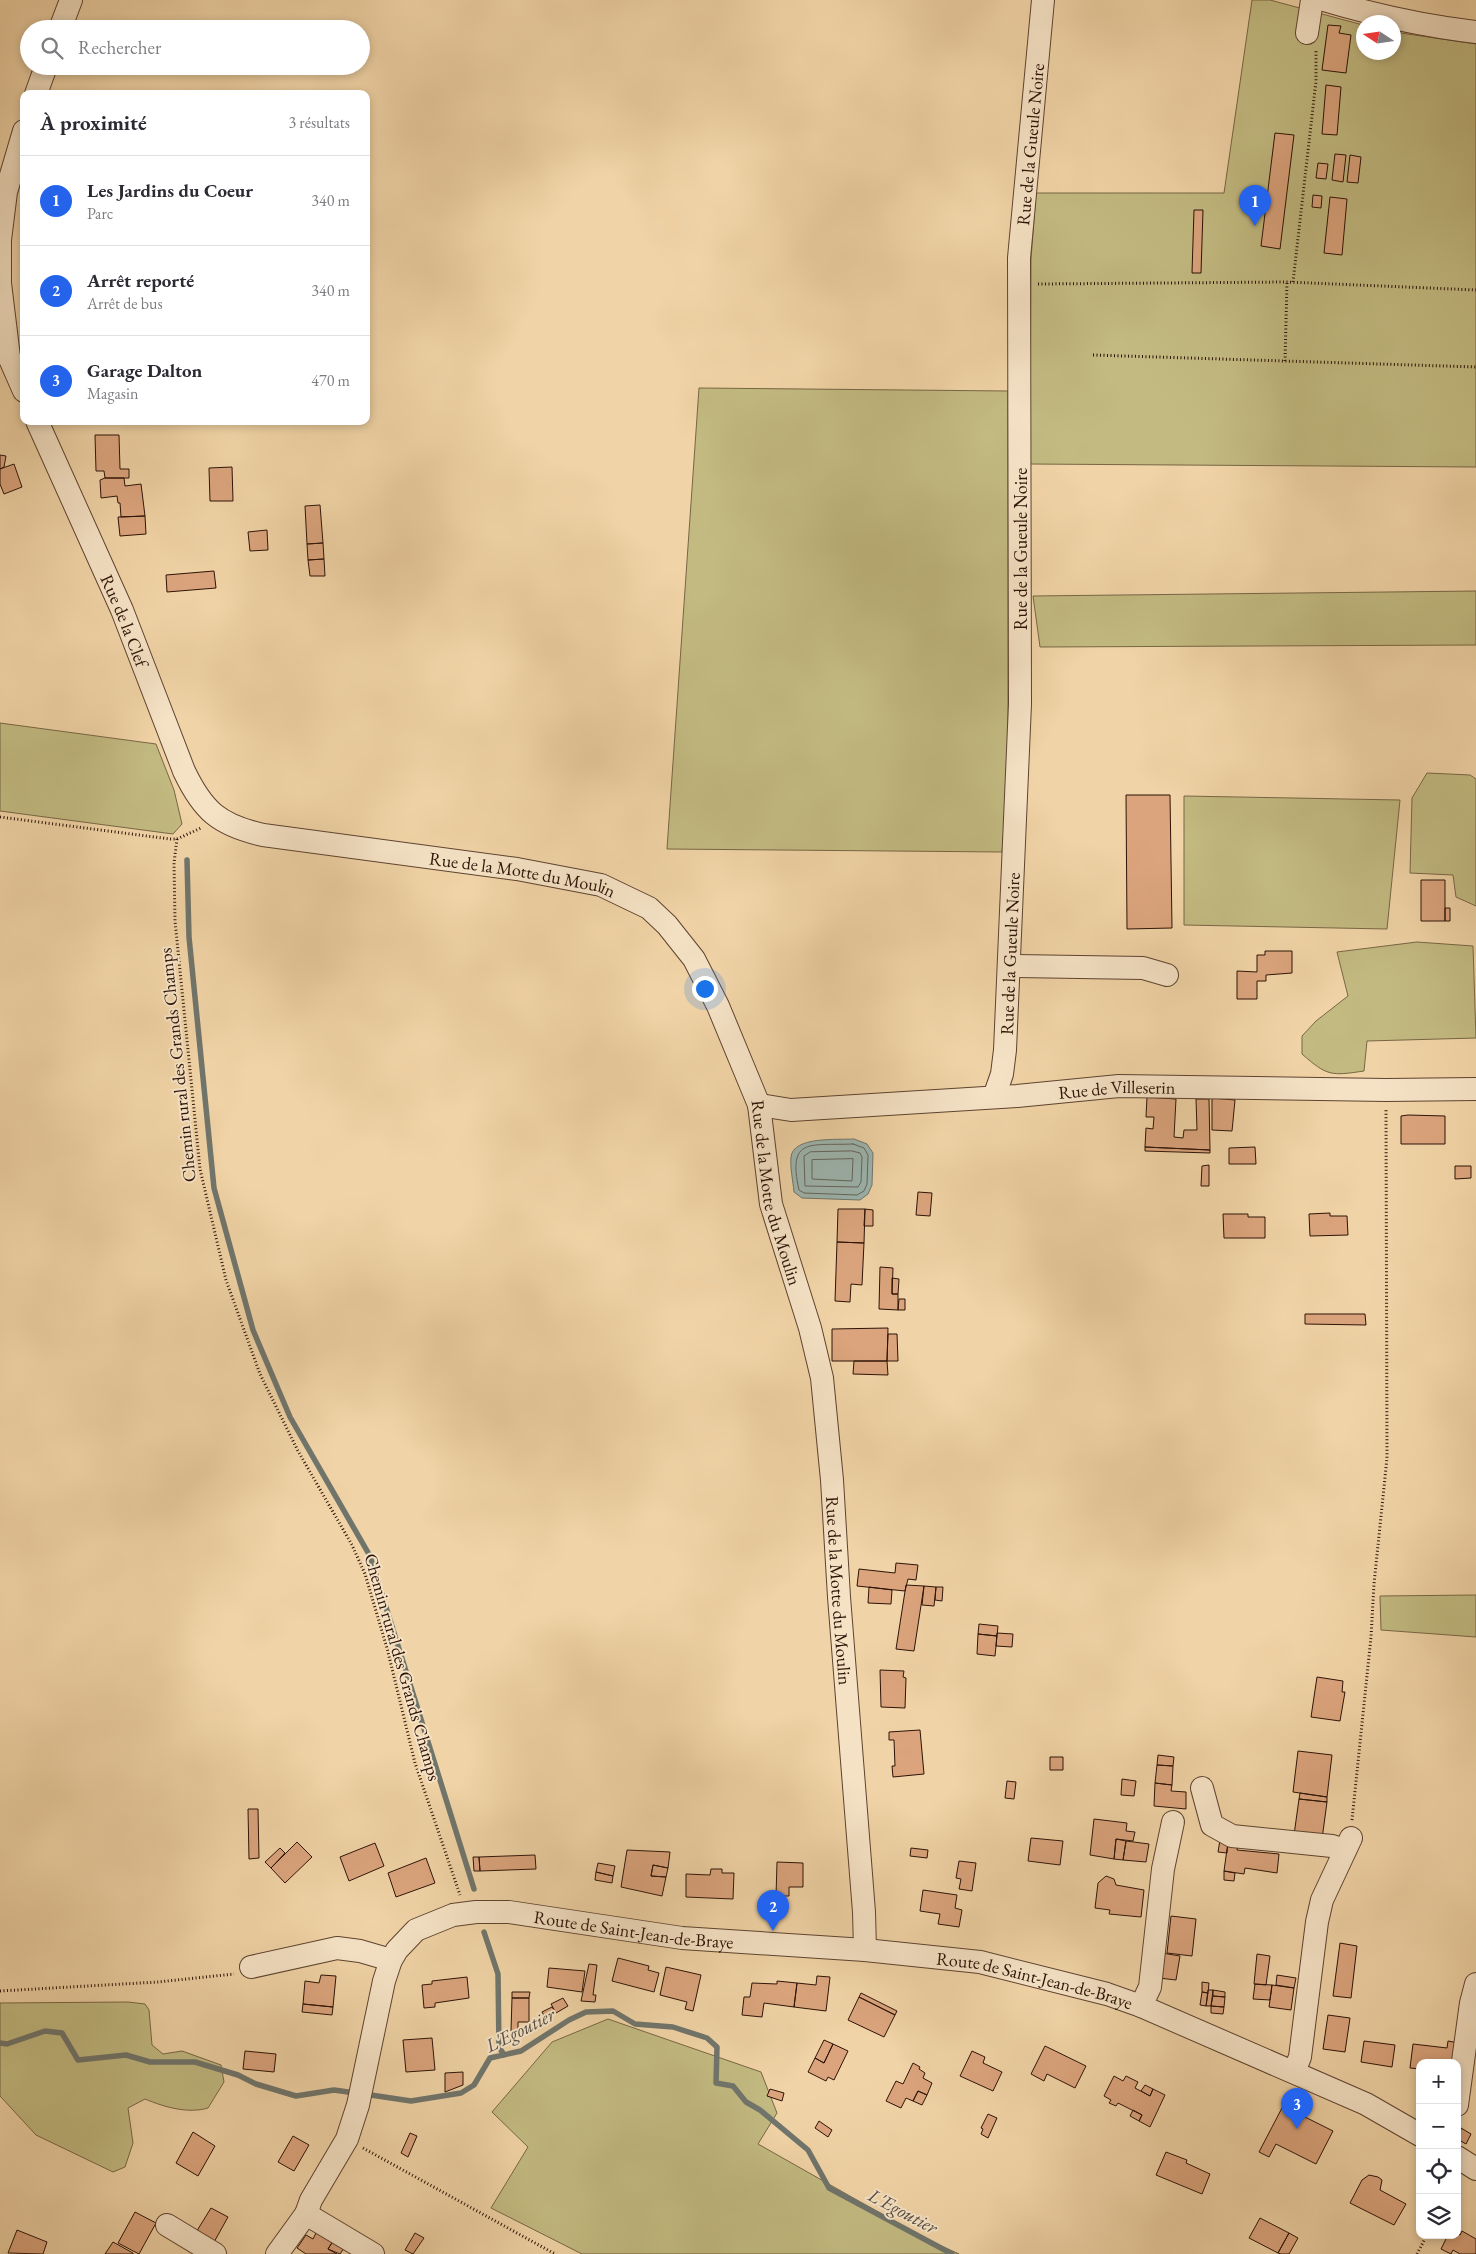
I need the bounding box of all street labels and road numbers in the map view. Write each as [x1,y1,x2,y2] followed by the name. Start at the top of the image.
[1011,62,1049,226] street label: Rue de la Gueule Noire
[1009,468,1032,630] street label: Rue de la Gueule Noire
[96,571,155,672] street label: Rue de la Clef
[428,846,620,902] street label: Rue de la Motte du Moulin
[994,872,1024,1035] street label: Rue de la Gueule Noire
[153,947,201,1183] street label: Chemin rural des Grands Champs
[1057,1074,1176,1103] street label: Rue de Villeserin
[747,1098,807,1288] street label: Rue de la Motte du Moulin
[821,1495,857,1686] street label: Rue de la Motte du Moulin
[359,1551,447,1784] street label: Chemin rural des Grands Champs
[532,1904,734,1953] street label: Route de Saint-Jean-de-Braye
[935,1946,1136,2014] street label: Route de Saint-Jean-de-Braye

